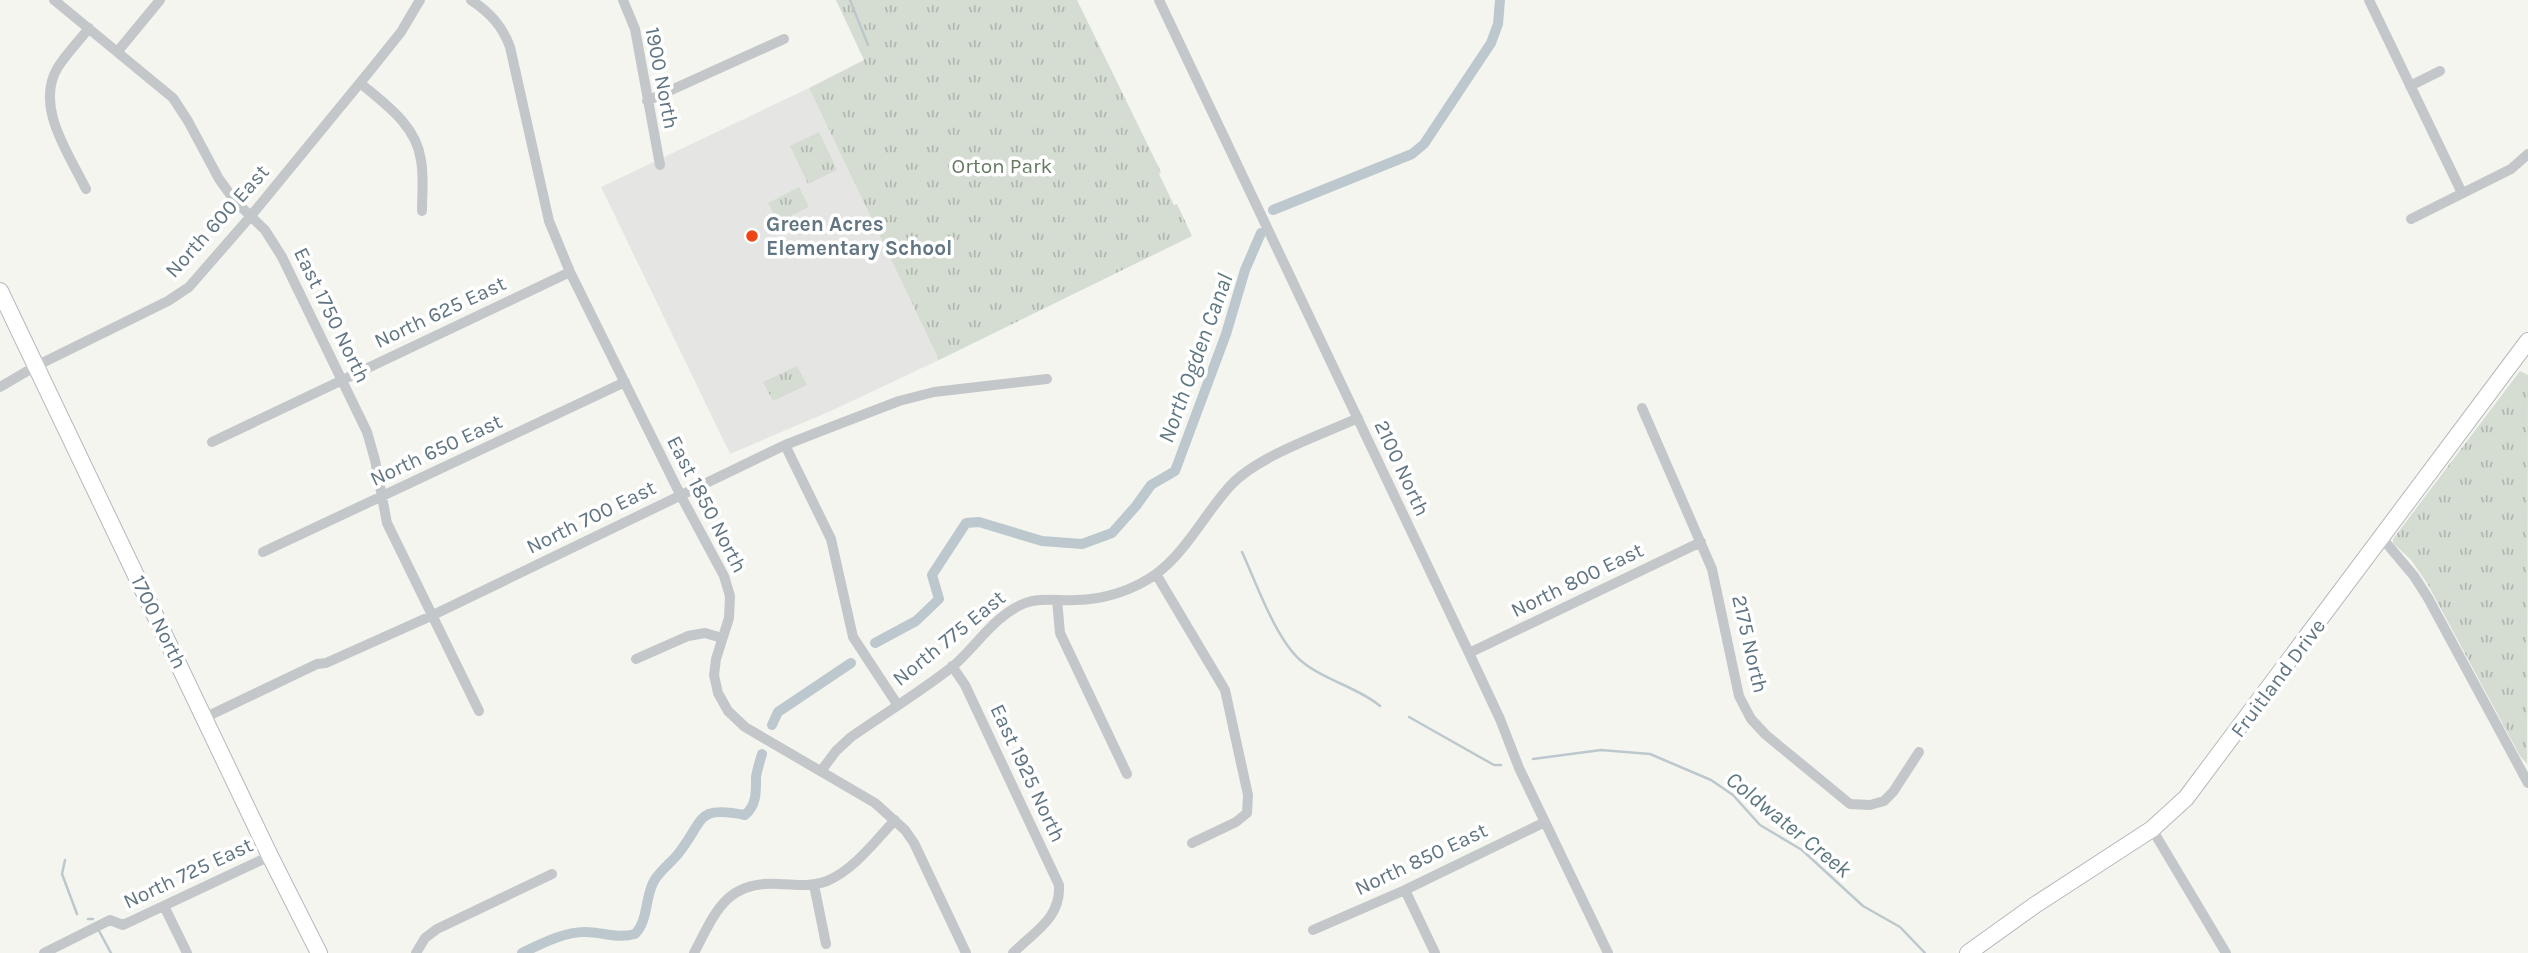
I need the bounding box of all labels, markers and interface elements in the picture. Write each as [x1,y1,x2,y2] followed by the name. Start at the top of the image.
[640,25,684,131] street label: 1900 North
[952,154,1053,178] park label: Orton Park
[160,160,274,282] street label: North 600 East
[766,212,952,260] place label: Green Acres Elementary School
[744,228,760,244] marker: Green Acres Elementary School
[289,244,375,386] street label: East 1750 North
[1152,270,1239,446] water label: North Ogden Canal
[370,271,510,353] street label: North 625 East
[366,409,506,491] street label: North 650 East
[1369,416,1435,520] street label: 2100 North
[662,432,752,576] street label: East 1850 North
[522,475,660,559] street label: North 700 East
[1507,538,1647,622] street label: North 800 East
[126,571,192,673] street label: 1700 North
[888,585,1010,691] street label: North 775 East
[1727,593,1773,695] street label: 2175 North
[2226,614,2330,742] street label: Fruitland Drive
[986,700,1070,846] street label: East 1925 North
[1721,766,1857,883] water label: Coldwater Creek
[1351,818,1491,900] street label: North 850 East
[119,832,257,913] street label: North 725 East

